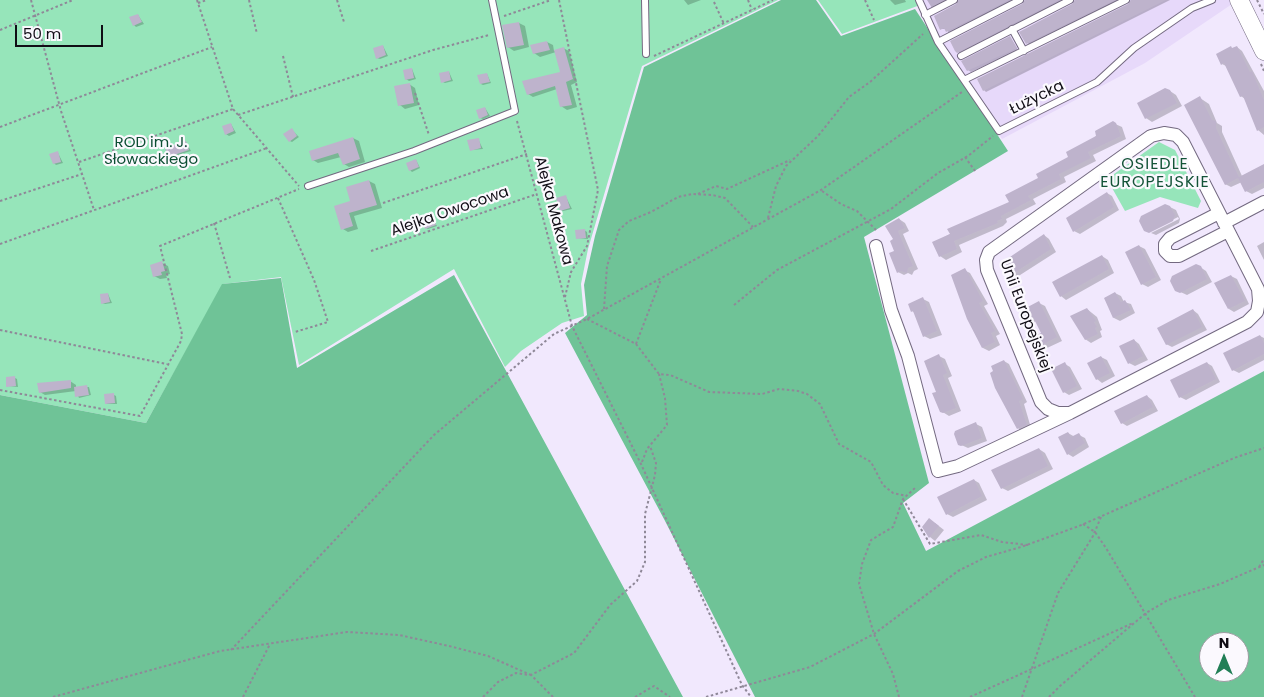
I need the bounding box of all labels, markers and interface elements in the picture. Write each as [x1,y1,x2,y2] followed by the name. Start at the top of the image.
[18,15,105,47] scale bar
[23,23,61,44] text: 50 m
[1007,77,1067,119] street label: Łużycka
[104,134,198,169] park label: ROD im. J. Słowackiego
[530,155,576,267] street label: Alejka Makowa
[1099,155,1211,193] district label: OSIEDLE EUROPEJSKIE
[389,183,511,241] street label: Alejka Owocowa
[995,257,1055,375] street label: Unii Europejskiej
[1199,632,1249,682] north arrow
[1219,633,1229,653] text: N

